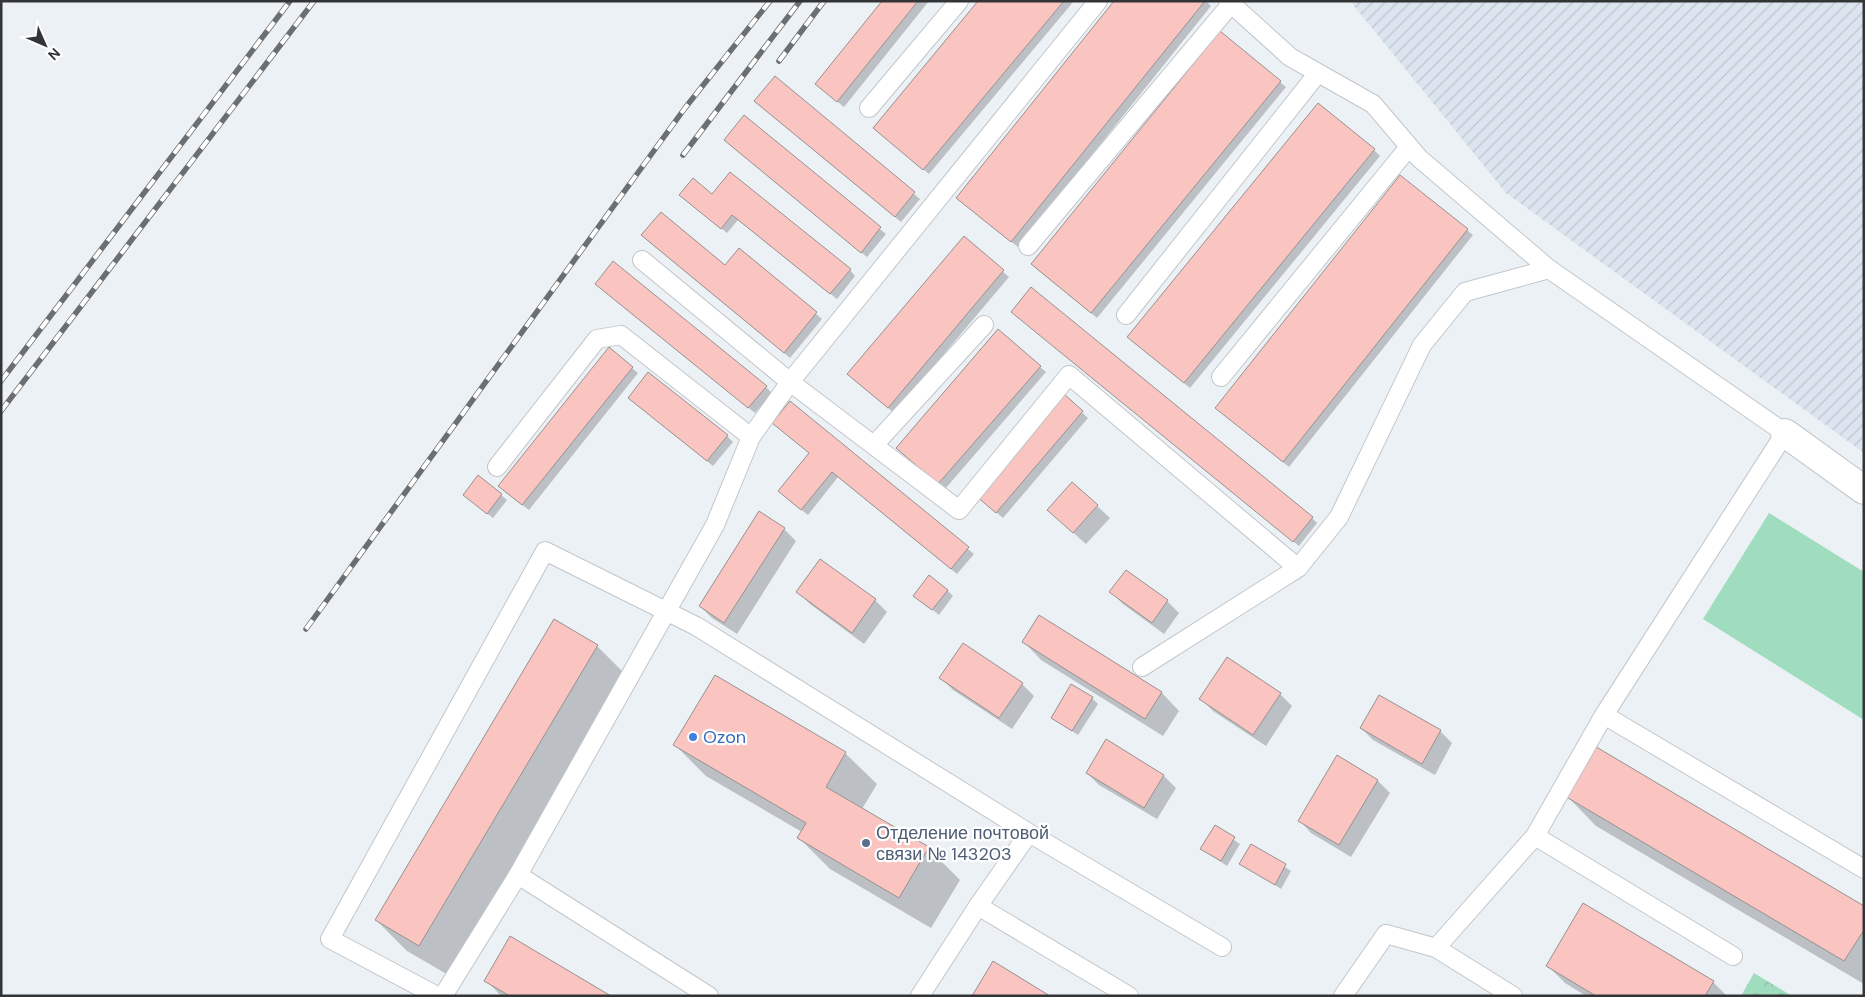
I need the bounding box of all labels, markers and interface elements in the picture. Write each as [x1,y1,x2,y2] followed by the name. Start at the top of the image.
[20,20,70,70] north arrow
[44,44,64,64] text: N
[703,725,746,749] place label: Ozon
[687,731,699,743] marker: Ozon
[876,821,1049,866] place label: Отделение почтовой связи № 143203
[860,837,872,849] marker: Отделение почтовой связи № 143203

